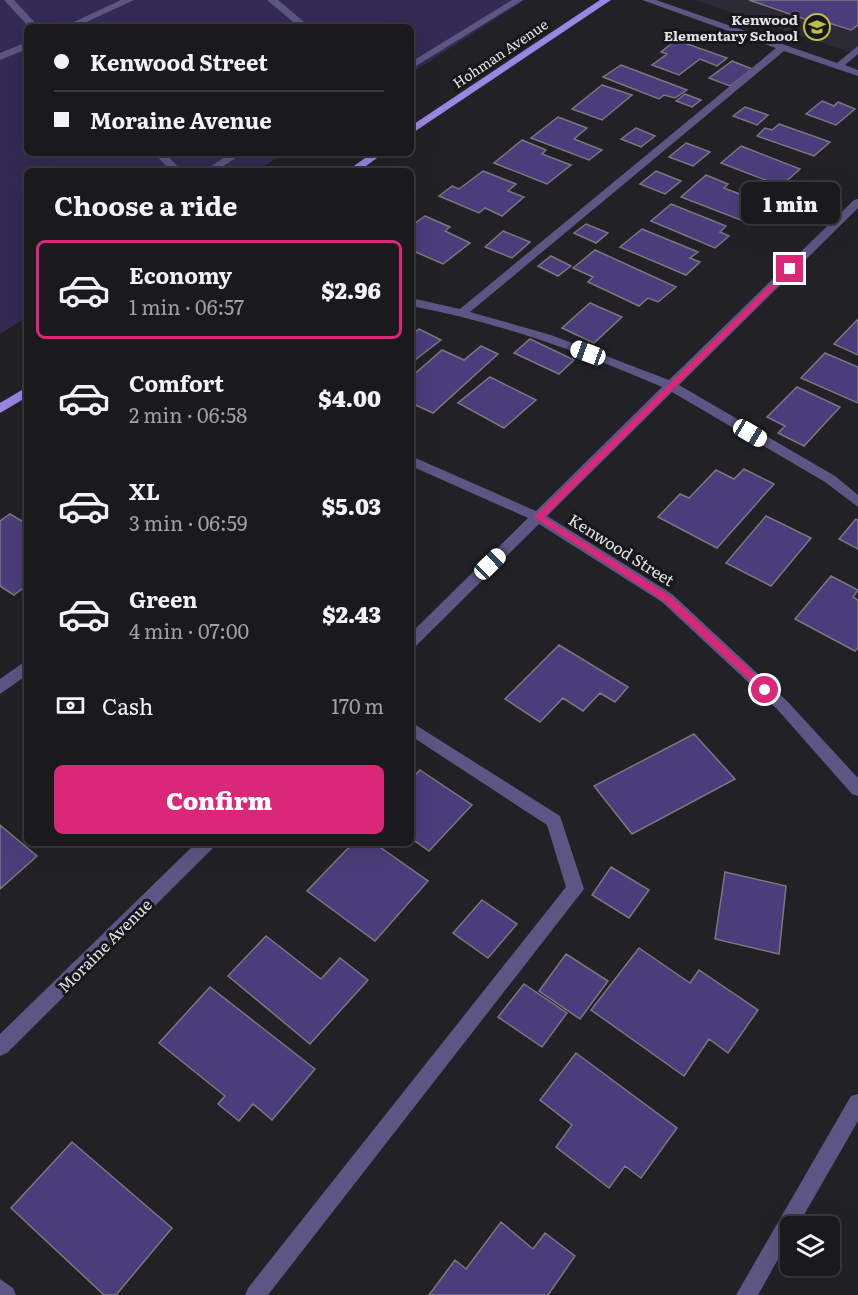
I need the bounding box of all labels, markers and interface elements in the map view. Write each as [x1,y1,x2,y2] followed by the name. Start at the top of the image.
[664,9,798,45] place label: Kenwood Elementary School
[802,12,832,42] school or university icon: Kenwood Elementary School
[448,14,552,92] street label: Hohman Avenue
[90,45,268,78] text: Kenwood Street
[90,103,272,136] text: Moraine Avenue
[740,182,840,224] callout: 1 min
[54,184,237,224] text: Choose a ride
[763,188,818,218] text: 1 min
[776,255,803,282] route end
[129,258,232,291] text: Economy
[57,263,111,317] icon: car
[321,273,381,306] text: $2.96
[129,291,244,321] text: 1 min · 06:57
[568,338,608,368] car
[129,366,224,399] text: Comfort
[57,371,111,425] icon: car
[318,381,381,414] text: $4.00
[129,399,247,429] text: 2 min · 06:58
[730,416,770,450] car
[129,474,160,507] text: XL
[57,479,111,533] icon: car
[322,489,381,522] text: $5.03
[129,507,247,537] text: 3 min · 06:59
[564,507,680,591] street label: Kenwood Street
[471,545,509,583] car
[129,582,198,615] text: Green
[57,587,111,641] icon: car
[322,597,381,630] text: $2.43
[129,615,249,645] text: 4 min · 07:00
[751,676,778,703] route start
[54,689,87,722] icon: cash
[102,689,153,722] text: Cash
[331,690,384,720] text: 170 m
[54,765,384,834] button: Confirm
[51,892,157,998] street label: Moraine Avenue
[780,1216,840,1276] map controls
[780,1216,840,1276] button: layers

